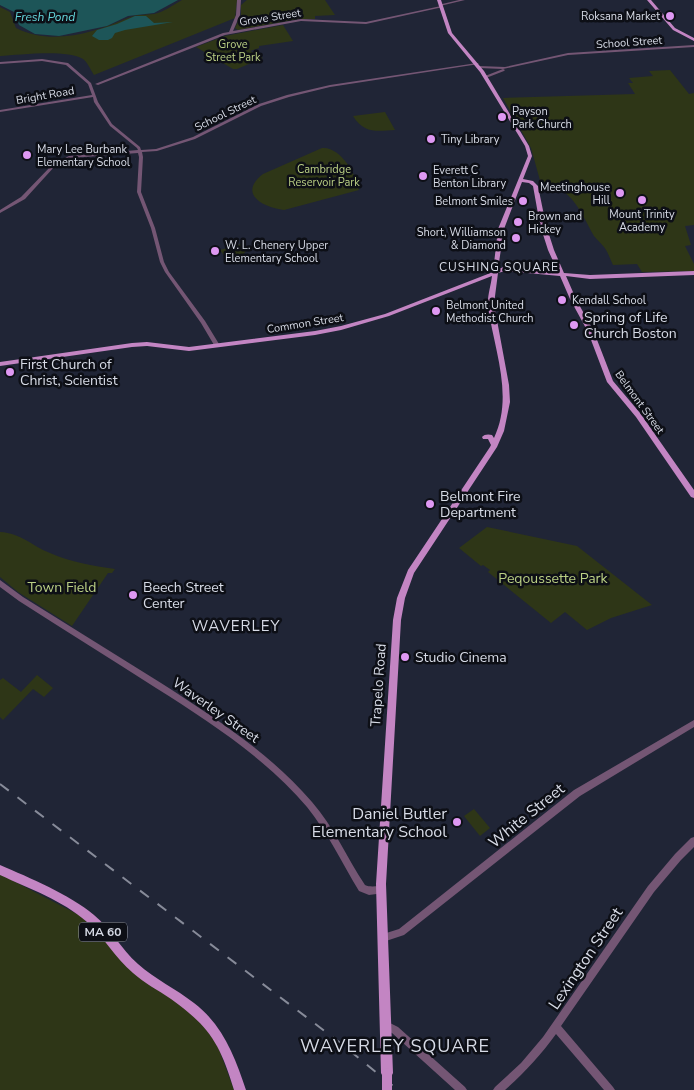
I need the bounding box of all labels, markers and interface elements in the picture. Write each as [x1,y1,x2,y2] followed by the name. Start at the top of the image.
[238,5,302,30] street label: Grove Street
[15,9,75,25] water label: Fresh Pond
[581,9,660,24] place label: Roksana Market
[664,10,676,22] marker: Roksana Market
[595,33,663,52] street label: School Street
[206,37,261,65] park label: Grove Street Park
[15,83,75,108] street label: Bright Road
[192,92,258,135] street label: School Street
[512,104,572,132] place label: Payson Park Church
[496,111,508,123] marker: Payson Park Church
[441,132,500,147] place label: Tiny Library
[425,133,437,145] marker: Tiny Library
[37,142,131,170] place label: Mary Lee Burbank Elementary School
[21,149,33,161] marker: Mary Lee Burbank Elementary School
[288,162,360,190] park label: Cambridge Reservoir Park
[433,163,506,191] place label: Everett C Benton Library
[417,170,429,182] marker: Everett C Benton Library
[540,180,611,208] place label: Meetinghouse Hill
[614,187,626,199] marker: Meetinghouse Hill
[435,194,513,209] place label: Belmont Smiles
[636,194,648,206] marker: Mount Trinity Academy
[517,195,529,207] marker: Belmont Smiles
[609,207,675,235] place label: Mount Trinity Academy
[528,209,582,237] place label: Brown and Hickey
[512,216,524,228] marker: Brown and Hickey
[417,225,506,253] place label: Short, Williamson & Diamond
[510,232,522,244] marker: Short, Williamson & Diamond
[225,238,328,266] place label: W. L. Chenery Upper Elementary School
[209,245,221,257] marker: W. L. Chenery Upper Elementary School
[439,259,559,275] district label: CUSHING SQUARE
[572,293,647,308] place label: Kendall School
[556,294,568,306] marker: Kendall School
[446,298,533,326] place label: Belmont United Methodist Church
[430,305,442,317] marker: Belmont United Methodist Church
[584,308,677,343] place label: Spring of Life Church Boston
[266,310,345,337] street label: Common Street
[568,319,580,331] marker: Spring of Life Church Boston
[20,355,118,390] place label: First Church of Christ, Scientist
[4,366,16,378] marker: First Church of Christ, Scientist
[611,368,668,437] street label: Belmont Street
[440,487,521,522] place label: Belmont Fire Department
[424,498,436,510] marker: Belmont Fire Department
[498,569,609,588] park label: Peqoussette Park
[28,578,96,597] park label: Town Field
[143,578,224,613] place label: Beech Street Center
[127,589,139,601] marker: Beech Street Center
[192,616,280,636] district label: WAVERLEY
[366,643,391,727] street label: Trapelo Road
[415,648,507,667] place label: Studio Cinema
[399,651,411,663] marker: Studio Cinema
[169,673,263,747] street label: Waverley Street
[484,778,570,853] street label: White Street
[312,803,447,843] place label: Daniel Butler Elementary School
[451,816,463,828] marker: Daniel Butler Elementary School
[543,903,628,1014] street label: Lexington Street
[79,922,127,942] road number: MA 60
[300,1034,490,1058] district label: WAVERLEY SQUARE

